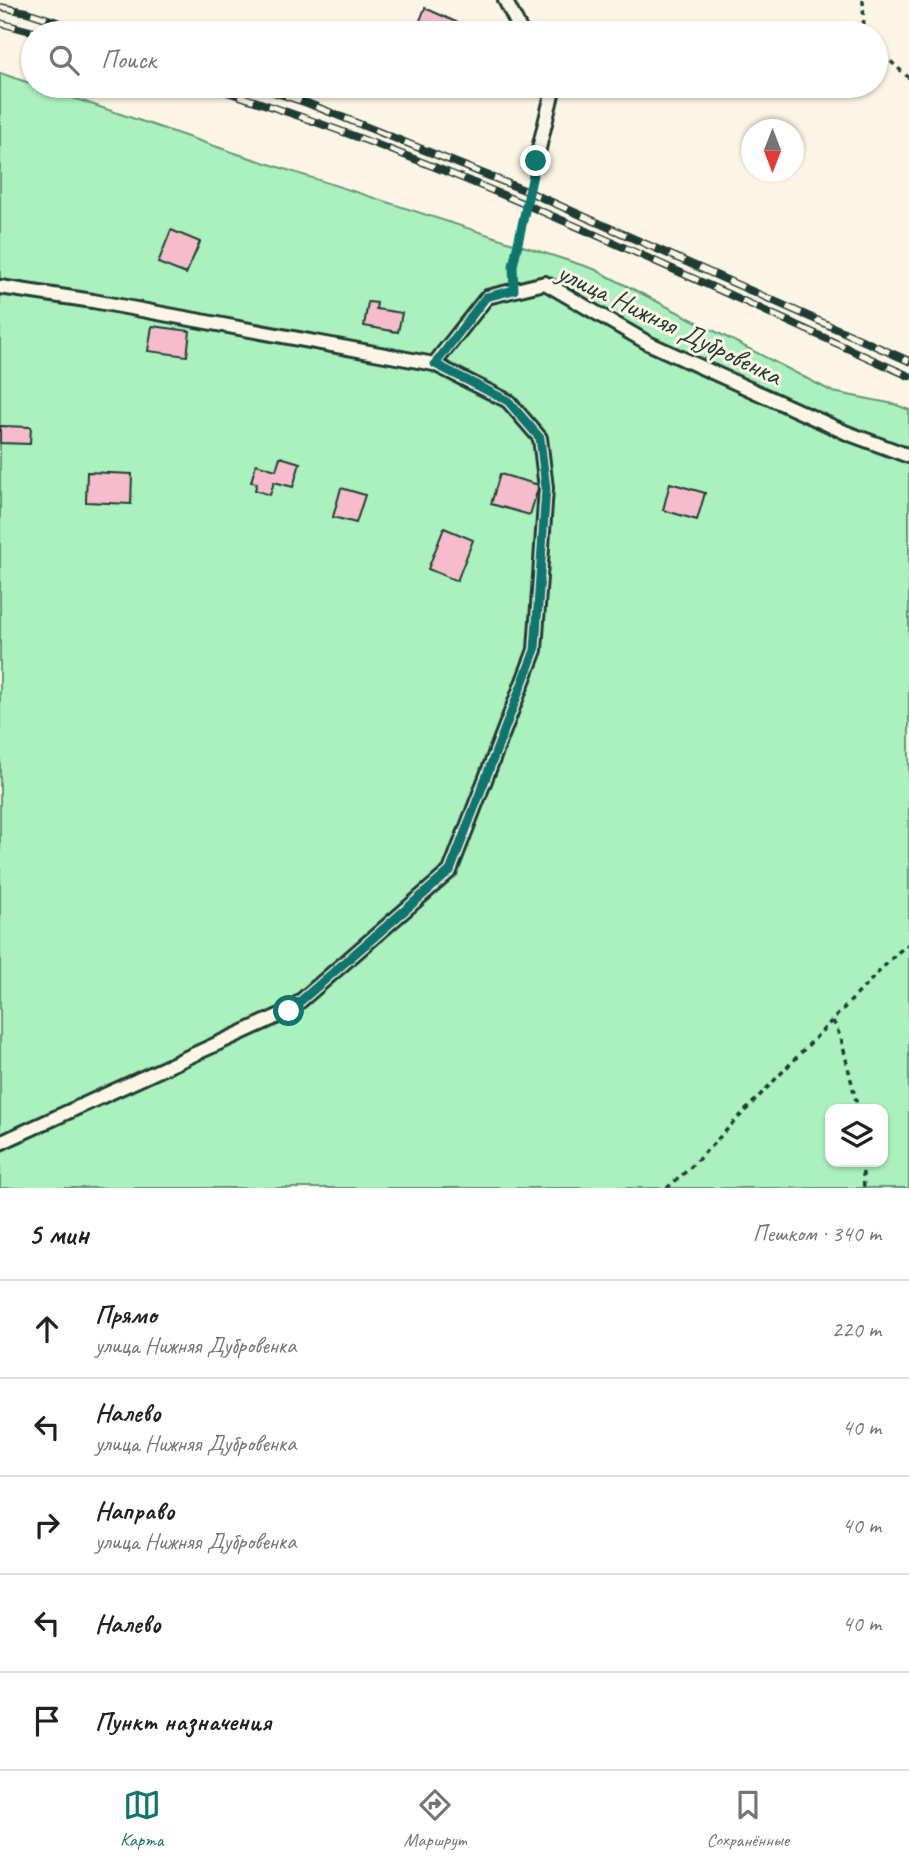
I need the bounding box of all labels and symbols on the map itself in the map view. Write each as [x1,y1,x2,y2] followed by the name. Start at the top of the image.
[741,119,804,182] north arrow
[520,145,551,176] route end
[550,253,789,394] street label: улица Нижняя Дубровенка
[273,995,304,1026] route start

